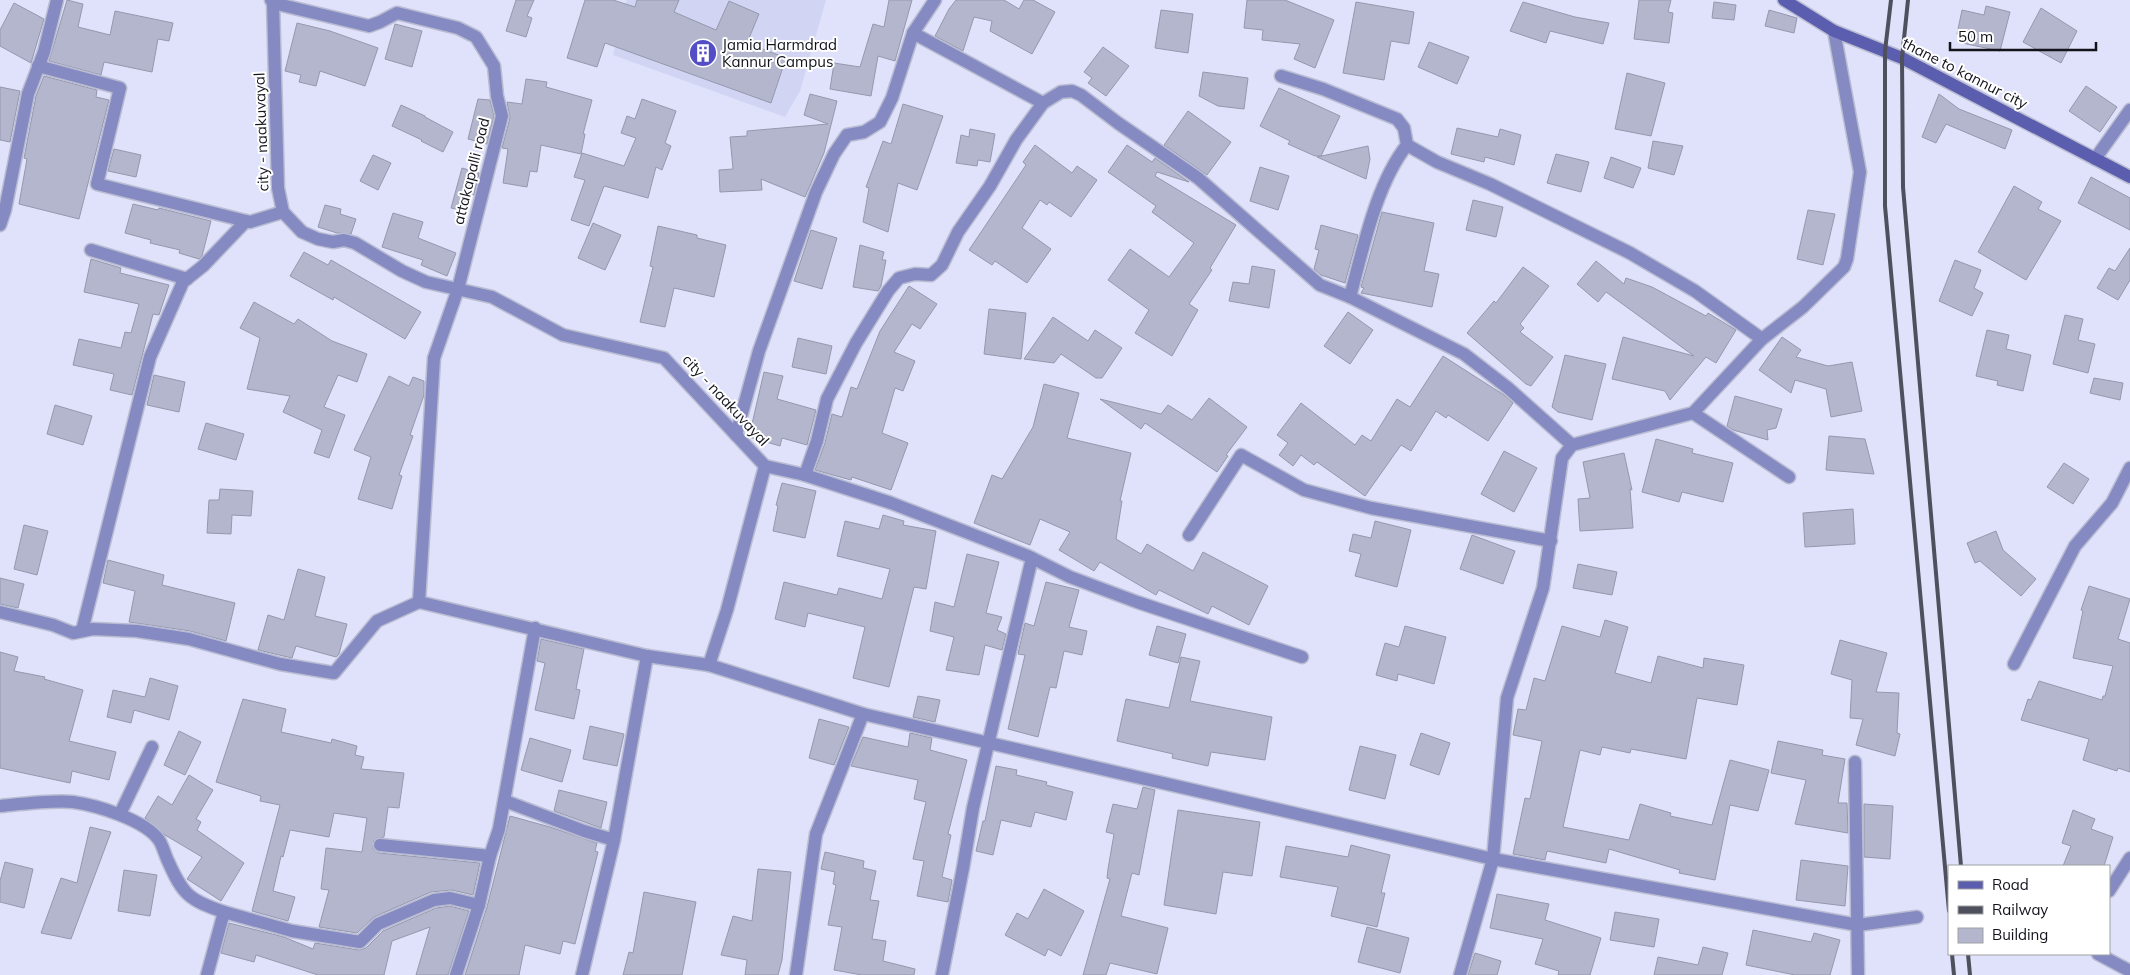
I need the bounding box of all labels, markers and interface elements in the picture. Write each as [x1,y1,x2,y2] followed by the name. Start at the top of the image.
[1950,20,2096,52] scale bar
[1958,27,1993,46] text: 50 m
[1899,33,2031,113] street label: thane to kannur city
[722,35,837,71] place label: Jamia Harmdrad Kannur Campus
[688,38,718,68] building icon: Jamia Harmdrad Kannur Campus
[249,72,273,192] street label: city - naakuvayal
[449,116,493,226] street label: attakapalli road
[679,350,773,450] street label: city - naakuvayal
[1948,865,2110,955] legend
[1992,875,2029,894] text: Road
[1992,900,2048,919] text: Railway
[1992,925,2048,944] text: Building

